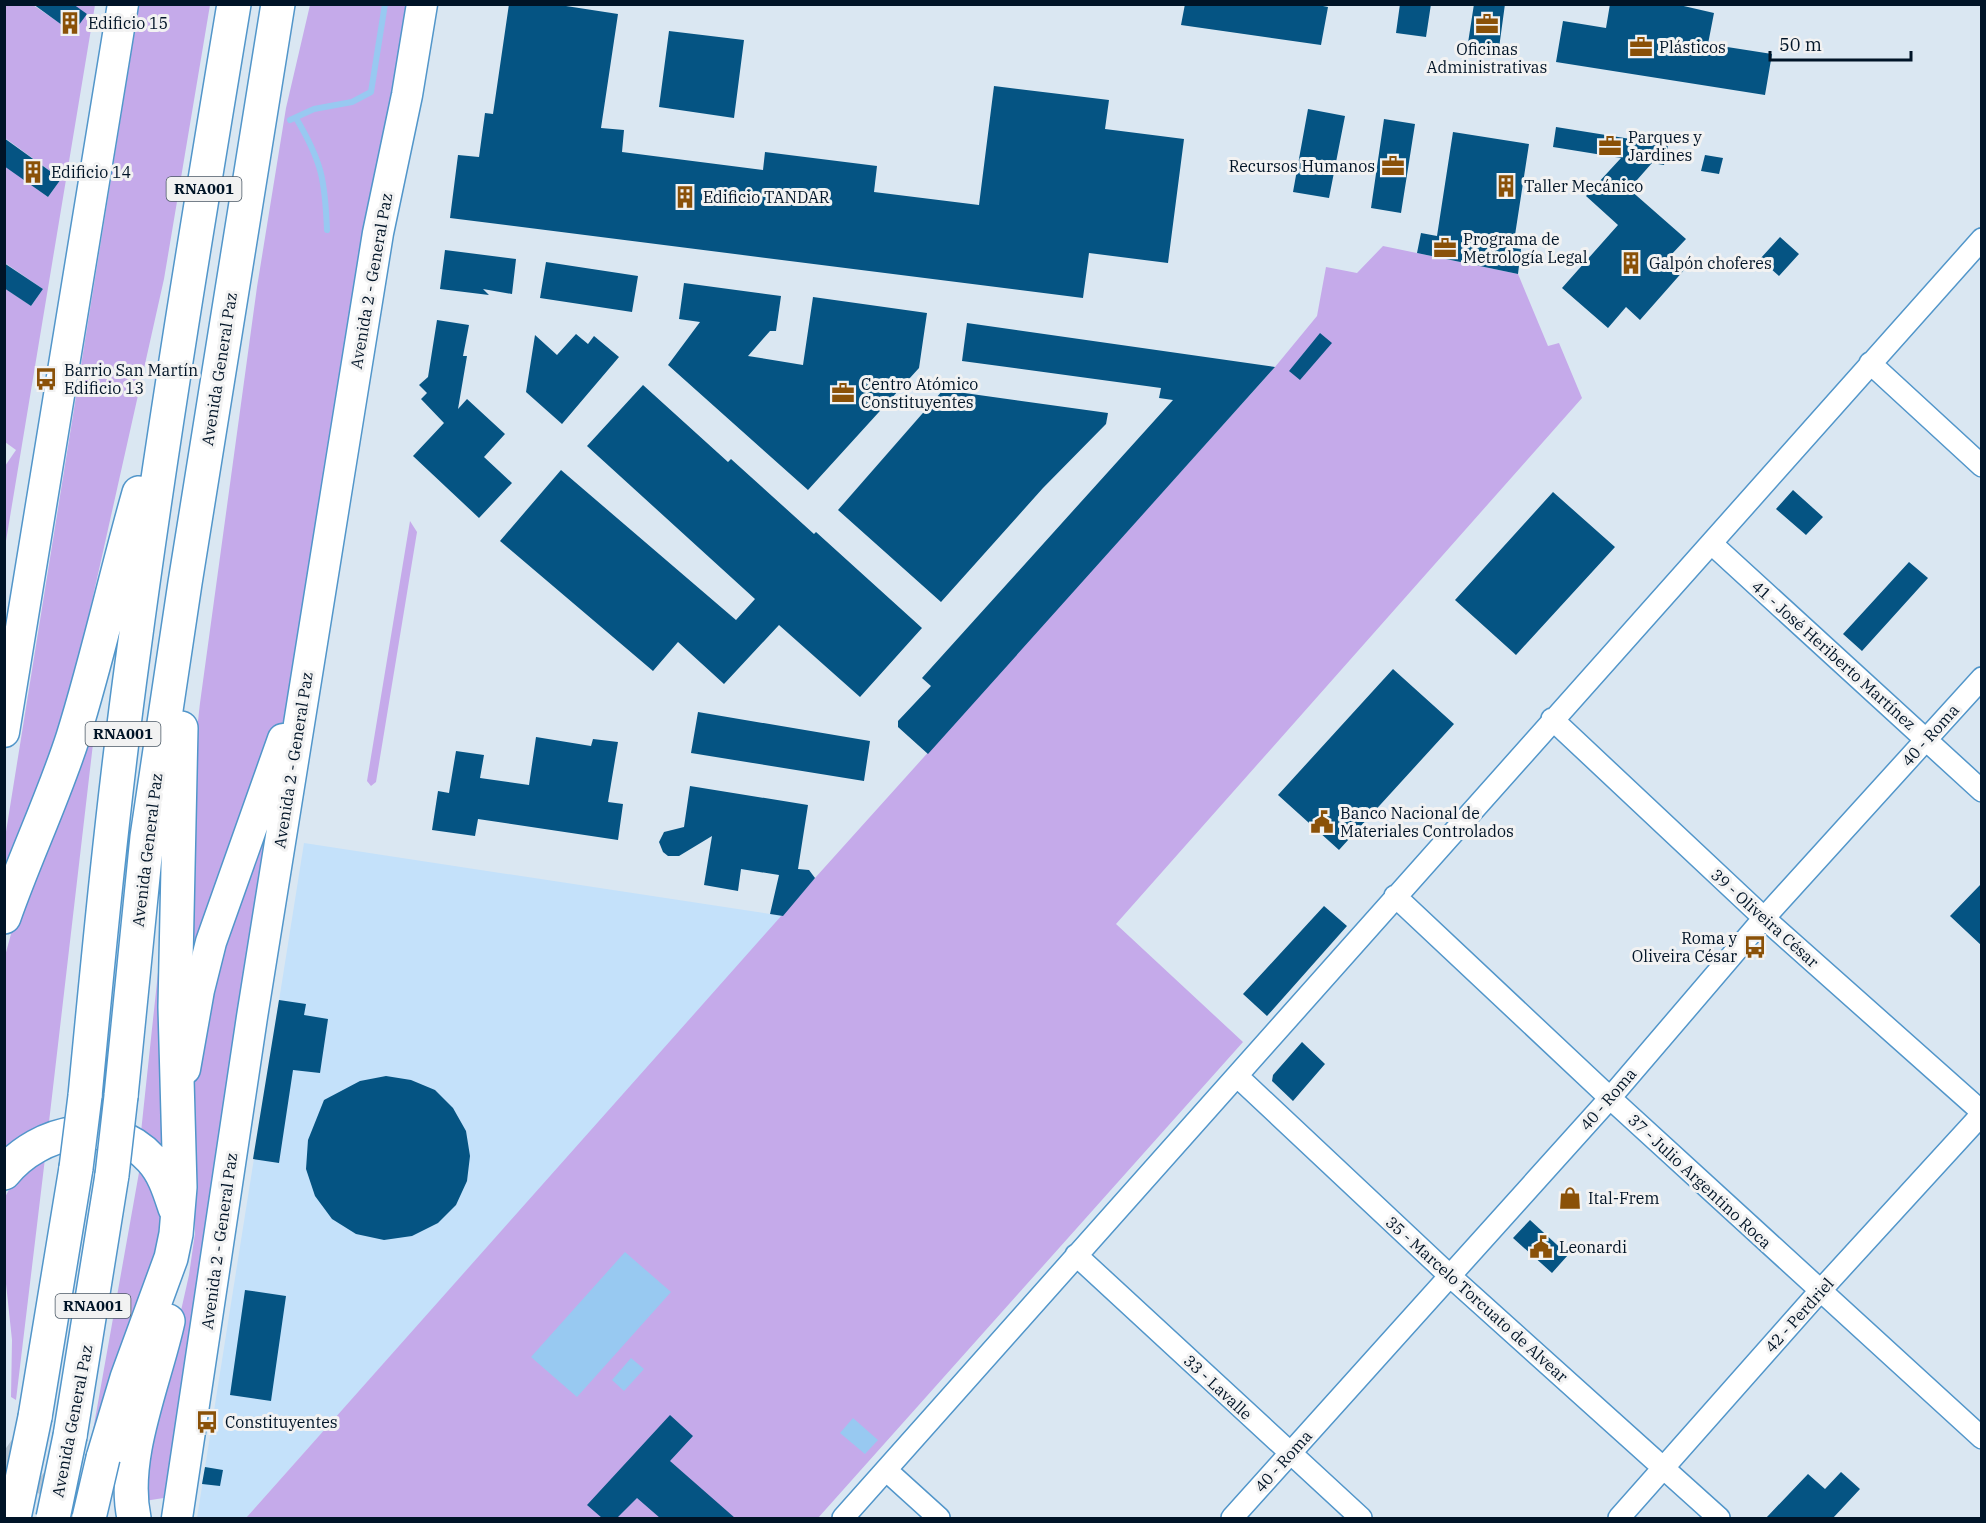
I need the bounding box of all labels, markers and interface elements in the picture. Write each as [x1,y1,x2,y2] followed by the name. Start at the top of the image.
[57,10,83,36] building icon: Edificio 15
[1474,11,1500,37] office icon: Oficinas Administrativas
[88,13,168,33] place label: Edificio 15
[1770,24,1911,62] scale bar
[1779,33,1822,56] text: 50 m
[1628,34,1654,60] office icon: Plásticos
[1659,37,1726,57] place label: Plásticos
[1427,39,1547,77] place label: Oficinas Administrativas
[1628,127,1702,165] place label: Parques y Jardines
[1597,133,1623,159] office icon: Parques y Jardines
[1380,153,1406,179] office icon: Recursos Humanos
[1229,156,1375,176] place label: Recursos Humanos
[20,159,46,185] building icon: Edificio 14
[51,162,131,182] place label: Edificio 14
[1493,173,1519,199] building icon: Taller Mecánico
[1524,176,1643,196] place label: Taller Mecánico
[166,177,242,201] road number: RNA001
[672,184,698,210] building icon: Edificio TANDAR
[703,187,830,207] place label: Edificio TANDAR
[346,192,396,370] street label: Avenida 2 - General Paz
[1463,229,1588,267] place label: Programa de Metrología Legal
[1432,235,1458,261] office icon: Programa de Metrología Legal
[1618,250,1644,276] building icon: Galpón choferes
[1649,253,1772,273] place label: Galpón choferes
[197,291,241,447] street label: Avenida General Paz
[64,360,198,398] place label: Barrio San Martín Edificio 13
[33,366,59,392] bus stop icon: Barrio San Martín Edificio 13
[861,374,978,412] place label: Centro Atómico Constituyentes
[830,380,856,406] office icon: Centro Atómico Constituyentes
[1748,576,1920,734] street label: 41 - José Heriberto Martínez
[269,670,317,850] street label: Avenida 2 - General Paz
[1897,700,1963,770] street label: 40 - Roma
[86,722,160,746] road number: RNA001
[128,772,166,928] street label: Avenida General Paz
[1340,803,1514,841] place label: Banco Nacional de Materiales Controlados
[1309,809,1335,835] public building icon: Banco Nacional de Materiales Controlados
[1707,864,1823,972] street label: 39 - Oliveira César
[1632,928,1737,966] place label: Roma y Oliveira César
[1742,934,1768,960] bus stop icon: Roma y Oliveira César
[1575,1063,1641,1134] street label: 40 - Roma
[1624,1109,1776,1253] street label: 37 - Julio Argentino Roca
[197,1151,241,1331] street label: Avenida 2 - General Paz
[1557,1185,1583,1211] shop icon: Ital-Frem
[1588,1188,1660,1208] place label: Ital-Frem
[1382,1212,1572,1386] street label: 35 - Marcelo Torcuato de Alvear
[1528,1234,1554,1260] public building icon: Leonardi
[1559,1237,1627,1257] place label: Leonardi
[1760,1273,1838,1356] street label: 42 - Perdriel
[56,1294,130,1318] road number: RNA001
[47,1343,97,1499] street label: Avenida General Paz
[1180,1350,1256,1424] street label: 33 - Lavalle
[194,1409,220,1435] bus stop icon: Constituyentes
[225,1412,338,1432] place label: Constituyentes
[1250,1426,1316,1496] street label: 40 - Roma

